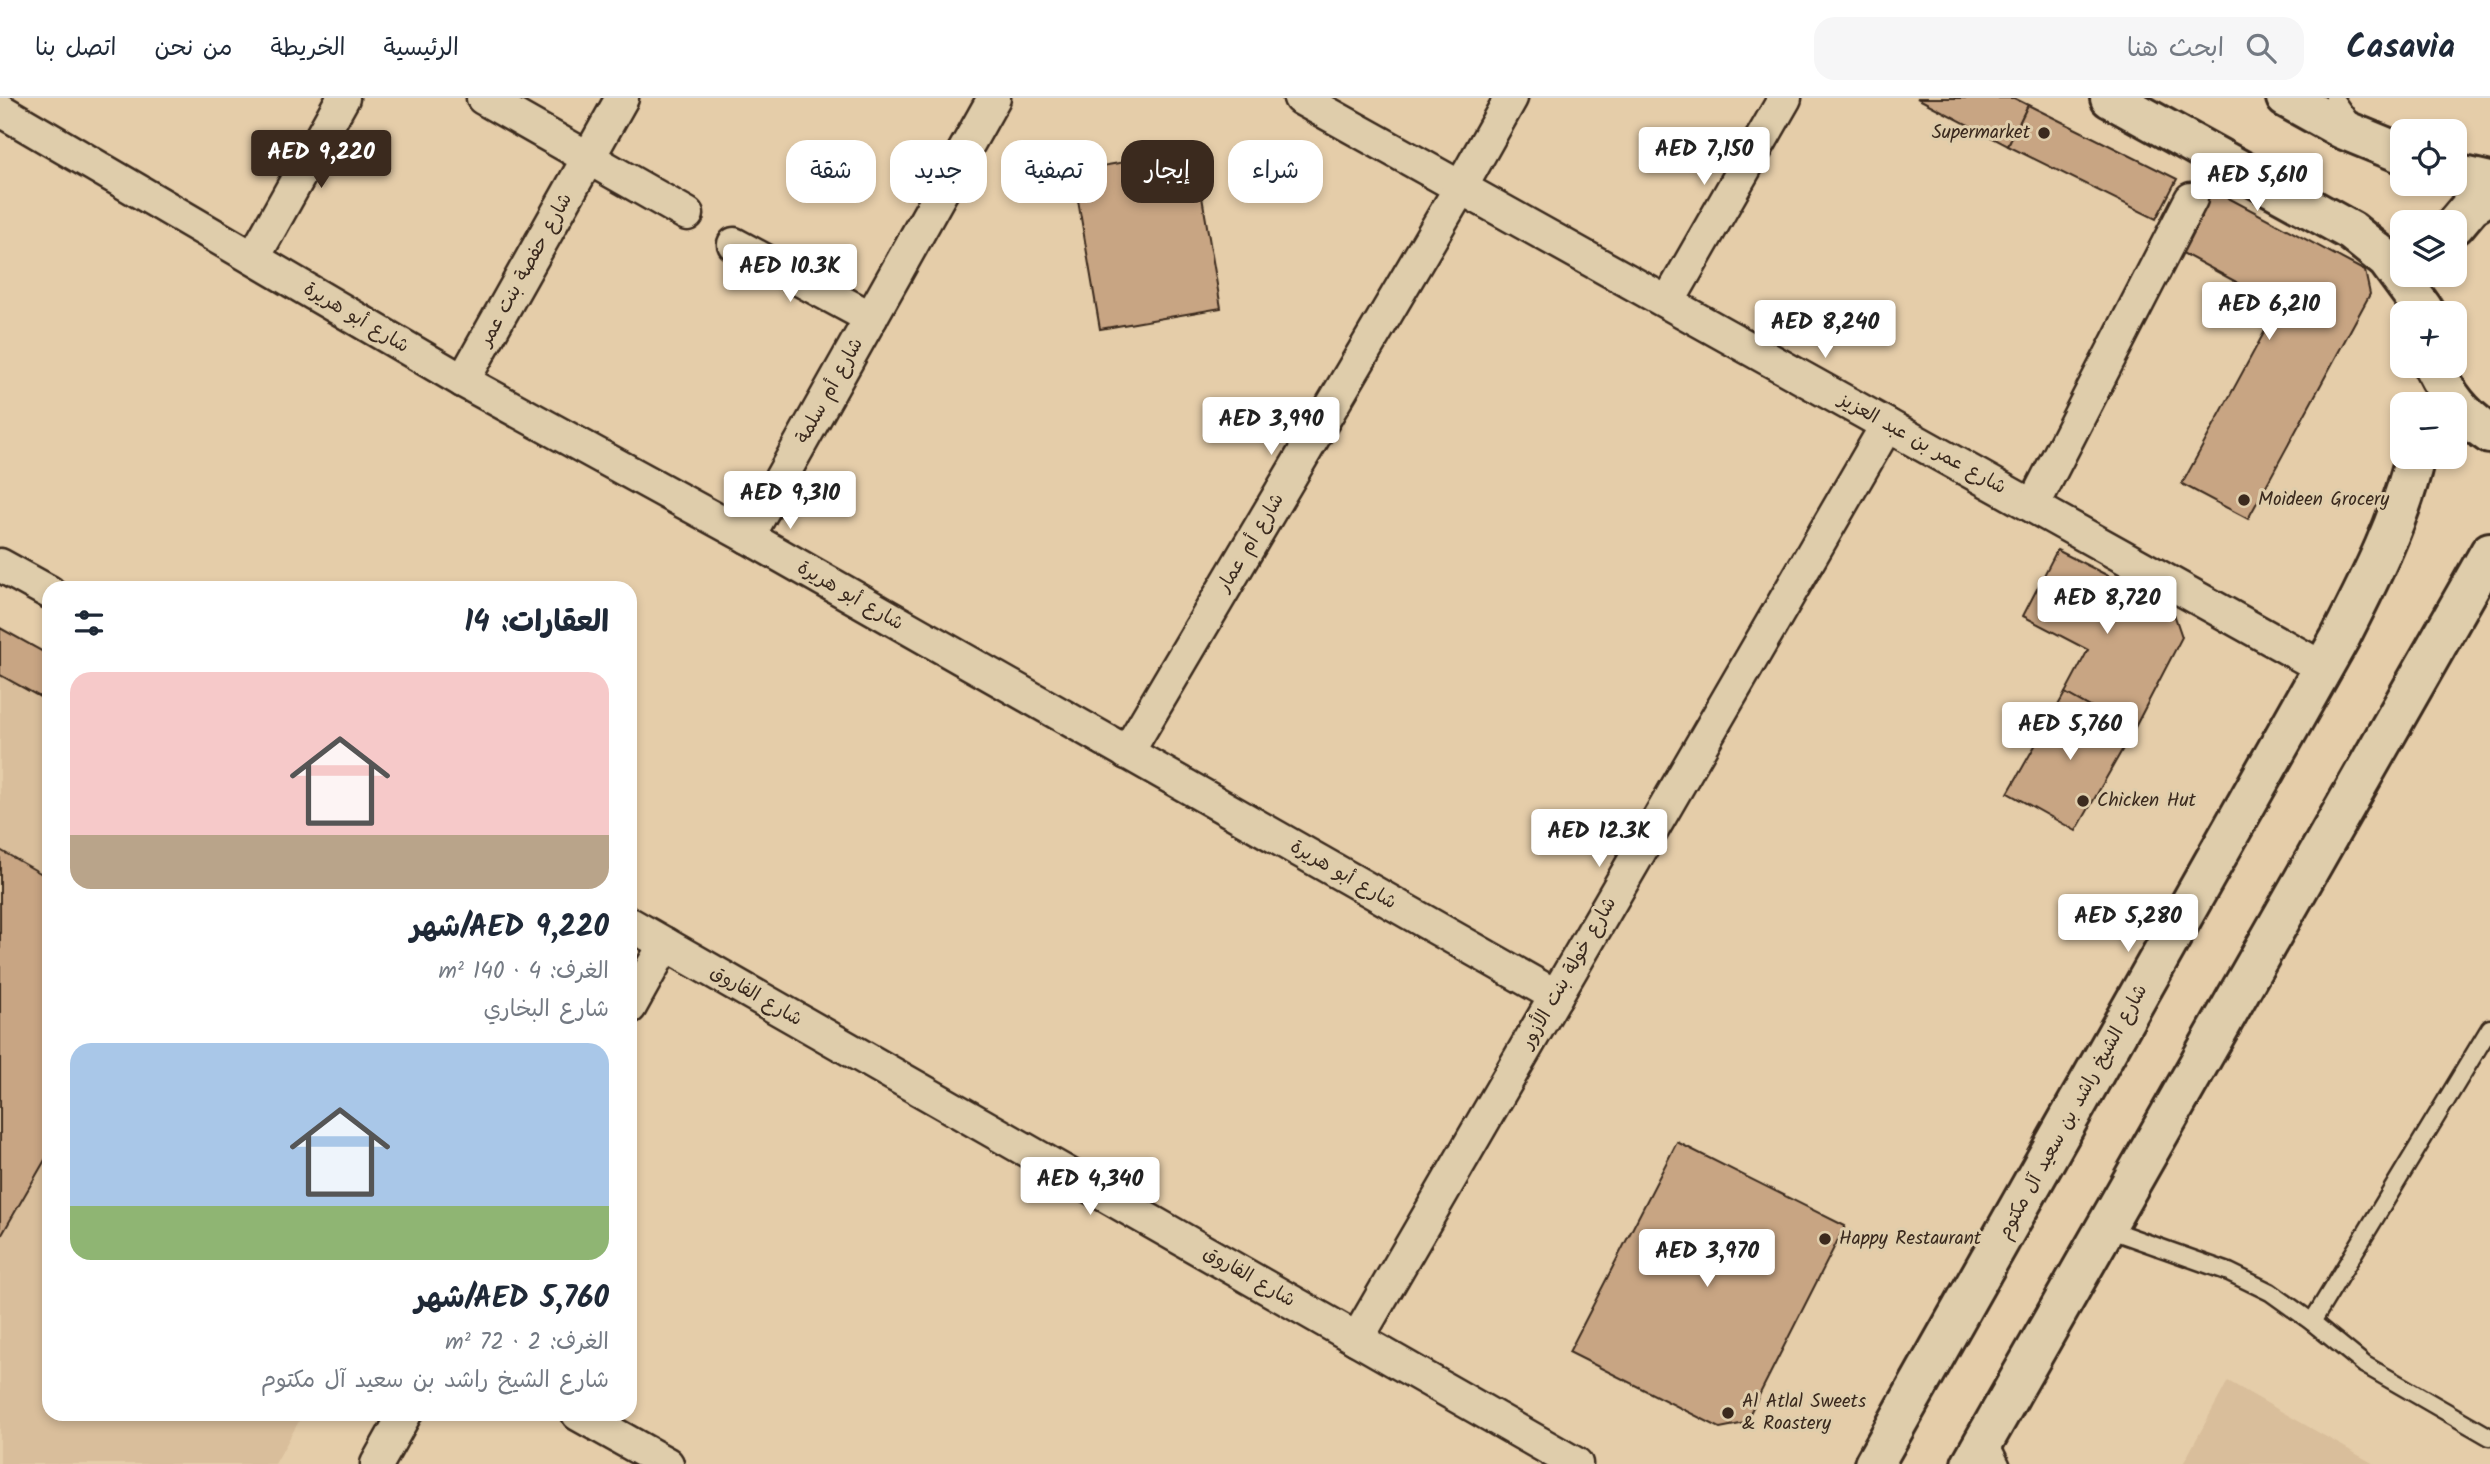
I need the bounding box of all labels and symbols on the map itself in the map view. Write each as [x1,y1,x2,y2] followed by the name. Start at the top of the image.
[1932,118,2031,148] place label: Supermarket
[2036,125,2052,141] marker: Supermarket
[1624,127,1784,187] pin: AED 7,150
[241,130,401,190] pin: AED 9,220
[2177,153,2337,213] pin: AED 5,610
[470,188,581,354] street label: شارع حفصة بنت عمر
[710,244,870,304] pin: AED 10.3K
[297,275,415,361] street label: شارع أبو هريرة
[2189,282,2349,342] pin: AED 6,210
[1745,300,1905,360] pin: AED 8,240
[788,332,872,450] street label: شارع أم سلمة
[1831,384,2011,503] street label: شارع عمر بن عبد العزيز
[1191,398,1351,457] pin: AED 3,990
[710,472,870,531] pin: AED 9,310
[2258,485,2390,515] place label: Moideen Grocery
[1209,488,1292,599] street label: شارع أم عمار
[2236,492,2252,508] marker: Moideen Grocery
[791,553,909,639] street label: شارع أبو هريرة
[2027,576,2187,636] pin: AED 8,720
[1990,702,2150,762] pin: AED 5,760
[2097,786,2197,816] place label: Chicken Hut
[2075,793,2091,809] marker: Chicken Hut
[1519,810,1679,869] pin: AED 12.3K
[1284,832,1402,918] street label: شارع أبو هريرة
[1512,892,1625,1056] street label: شارع خولة بنت الأزور
[2048,894,2208,954] pin: AED 5,280
[704,958,808,1034] street label: شارع الفاروق
[1990,979,2156,1245] street label: شارع الشيخ راشد بن سعيد آل مكتوم
[1010,1158,1170,1217] pin: AED 4,340
[1839,1224,1982,1254] place label: Happy Restaurant
[1627,1230,1787,1289] pin: AED 3,970
[1817,1231,1833,1247] marker: Happy Restaurant
[1197,1239,1301,1315] street label: شارع الفاروق
[1742,1387,1866,1439] place label: Al Atlal Sweets & Roastery
[1720,1405,1736,1421] marker: Al Atlal Sweets & Roastery

